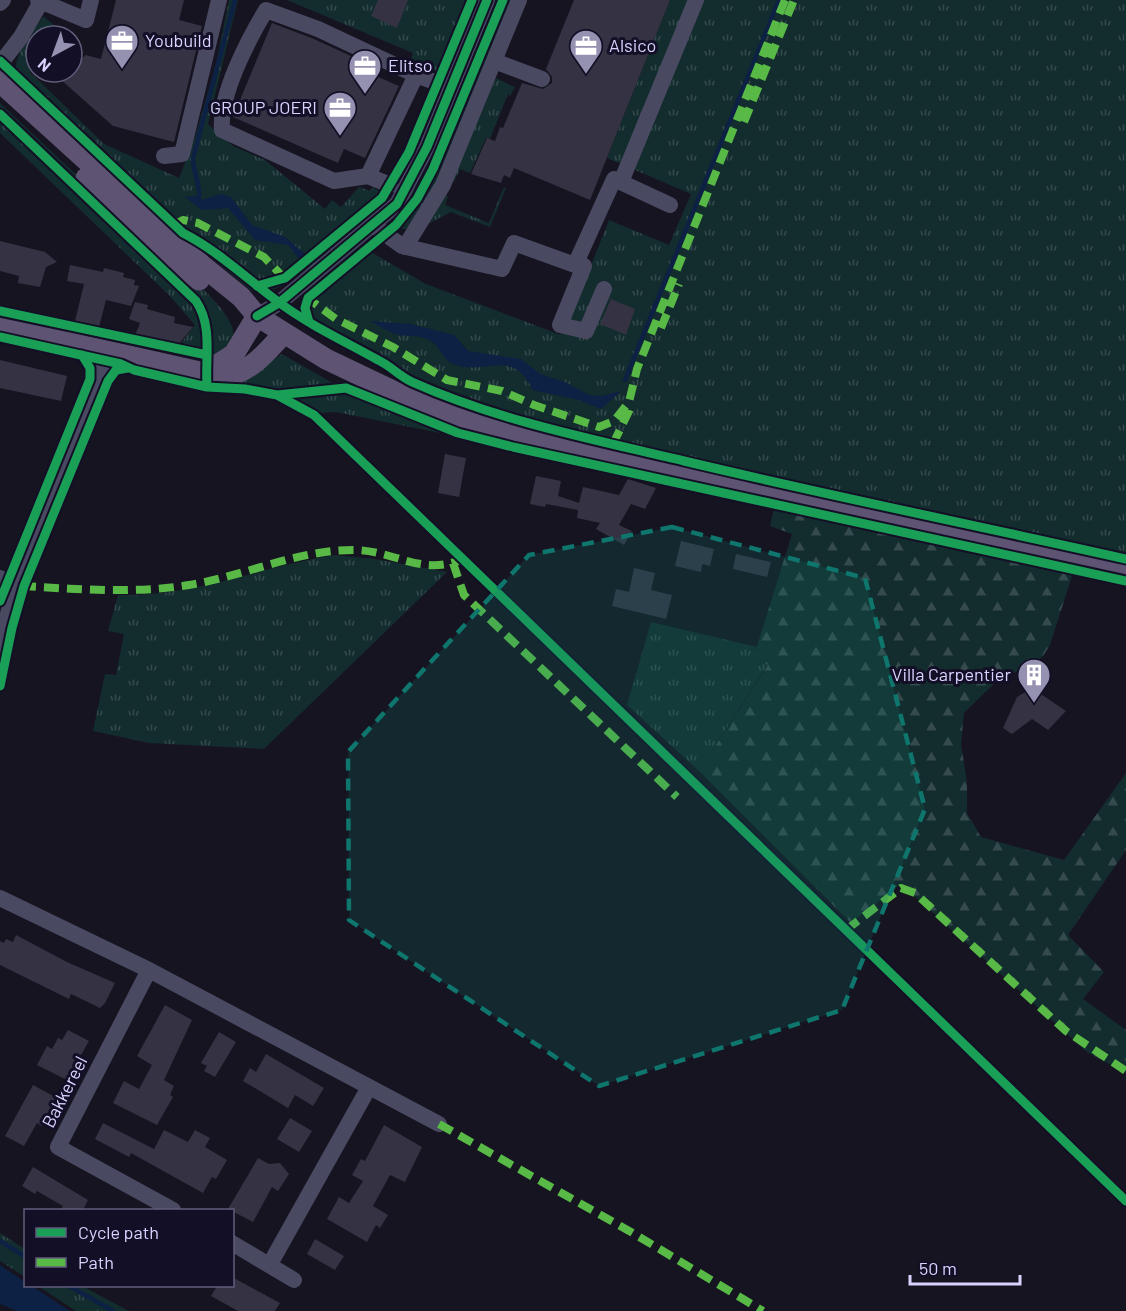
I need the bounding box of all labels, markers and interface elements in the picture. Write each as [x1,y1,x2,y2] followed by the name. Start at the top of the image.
[104,23,140,70] office icon: Youbuild
[24,24,84,84] north arrow
[568,28,604,75] office icon: Alsico
[145,29,212,51] place label: Youbuild
[609,34,656,56] place label: Alsico
[347,48,383,95] office icon: Elitso
[388,54,433,76] place label: Elitso
[34,55,54,76] text: N
[322,90,358,137] office icon: GROUP JOERI
[210,96,317,118] place label: GROUP JOERI
[1016,657,1052,704] building icon: Villa Carpentier
[892,663,1011,685] place label: Villa Carpentier
[37,1052,91,1131] street label: Bakkereel
[24,1209,234,1287] legend
[78,1221,159,1243] text: Cycle path
[910,1248,1020,1286] scale bar
[78,1251,114,1273] text: Path
[919,1257,957,1279] text: 50 m

